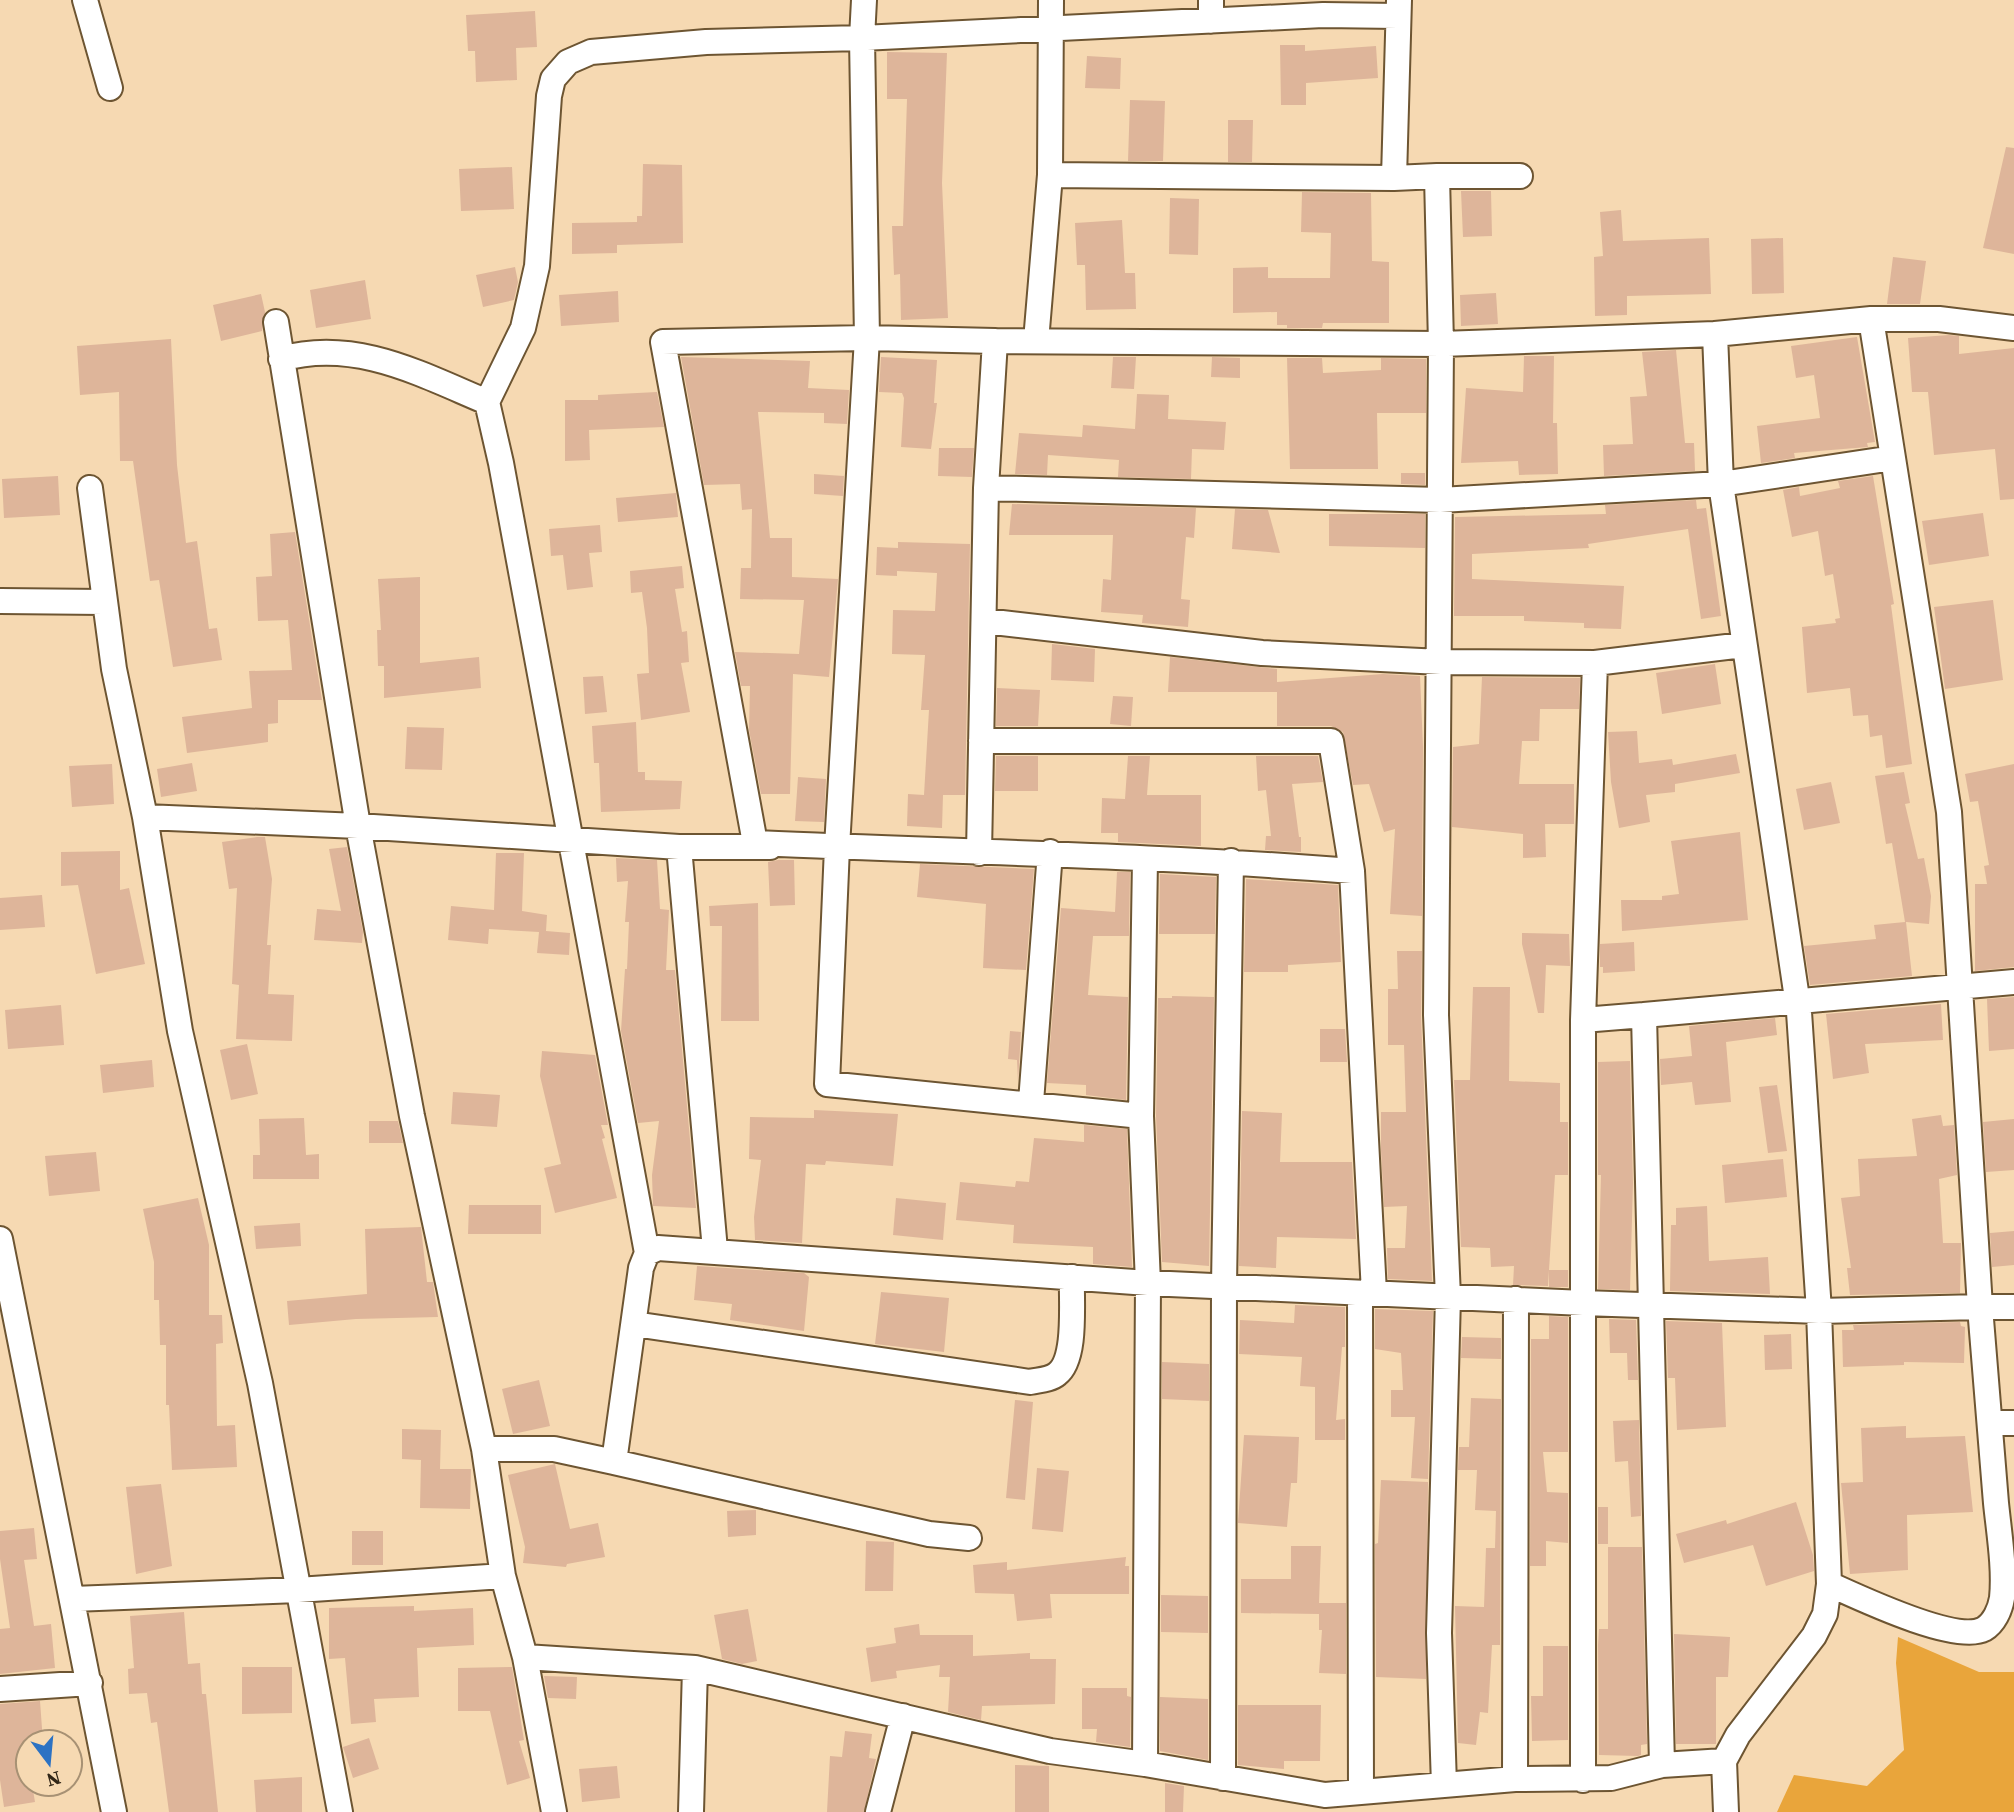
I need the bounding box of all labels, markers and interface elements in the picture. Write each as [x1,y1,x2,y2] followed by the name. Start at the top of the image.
[14,1728,84,1798] north arrow
[43,1765,64,1794] text: N

